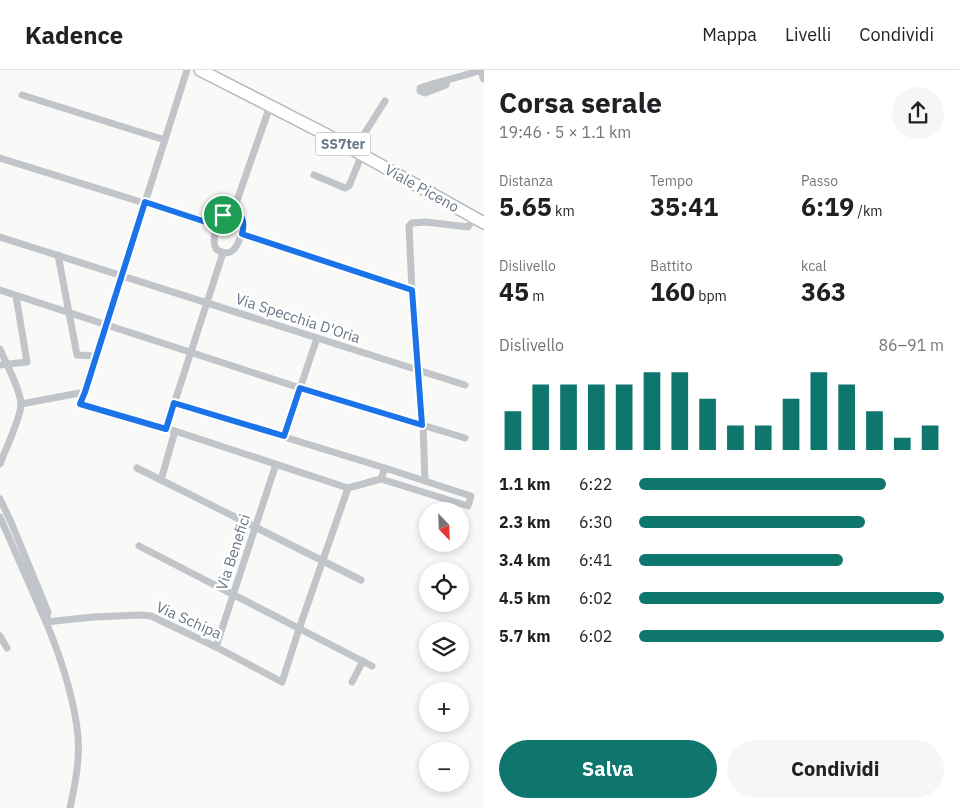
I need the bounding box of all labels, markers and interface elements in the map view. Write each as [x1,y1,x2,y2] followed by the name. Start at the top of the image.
[25,19,123,51] text: Kadence
[702,23,757,46] text: Mappa
[785,23,831,46] text: Livelli
[859,23,934,46] text: Condividi
[499,84,662,121] text: Corsa serale
[892,87,944,139] button: share
[499,122,631,142] text: 19:46 · 5 × 1.1 km
[316,132,370,156] road number: SS7ter
[381,160,463,216] street label: Viale Piceno
[499,172,553,190] text: Distanza
[650,172,693,190] text: Tempo
[801,172,838,190] text: Passo
[499,190,552,223] text: 5.65
[650,190,718,223] text: 35:41
[801,190,854,223] text: 6:19
[202,194,244,236] pin
[209,201,237,229] icon: arrive
[552,202,575,220] text: km
[854,202,883,220] text: /km
[499,257,556,275] text: Dislivello
[650,257,693,275] text: Battito
[801,257,826,275] text: kcal
[499,275,529,308] text: 45
[650,275,695,308] text: 160
[801,275,846,308] text: 363
[529,287,545,305] text: m
[695,287,727,305] text: bpm
[233,289,363,347] street label: Via Specchia D'Oria
[499,335,564,355] text: Dislivello
[878,335,944,355] text: 86–91 m
[499,474,550,494] text: 1.1 km
[579,474,612,494] text: 6:22
[419,502,469,552] north arrow
[419,502,469,792] map controls
[212,511,254,593] street label: Via Benefici
[499,512,550,532] text: 2.3 km
[579,512,612,532] text: 6:30
[499,550,550,570] text: 3.4 km
[579,550,612,570] text: 6:41
[419,562,469,612] button: locate
[499,588,550,608] text: 4.5 km
[579,588,612,608] text: 6:02
[153,597,225,643] street label: Via Schipa
[419,622,469,672] button: layers
[499,626,550,646] text: 5.7 km
[579,626,612,646] text: 6:02
[419,682,469,732] button: +
[499,740,717,798] button: Salva
[727,740,944,798] button: Condividi
[419,742,469,792] button: −

